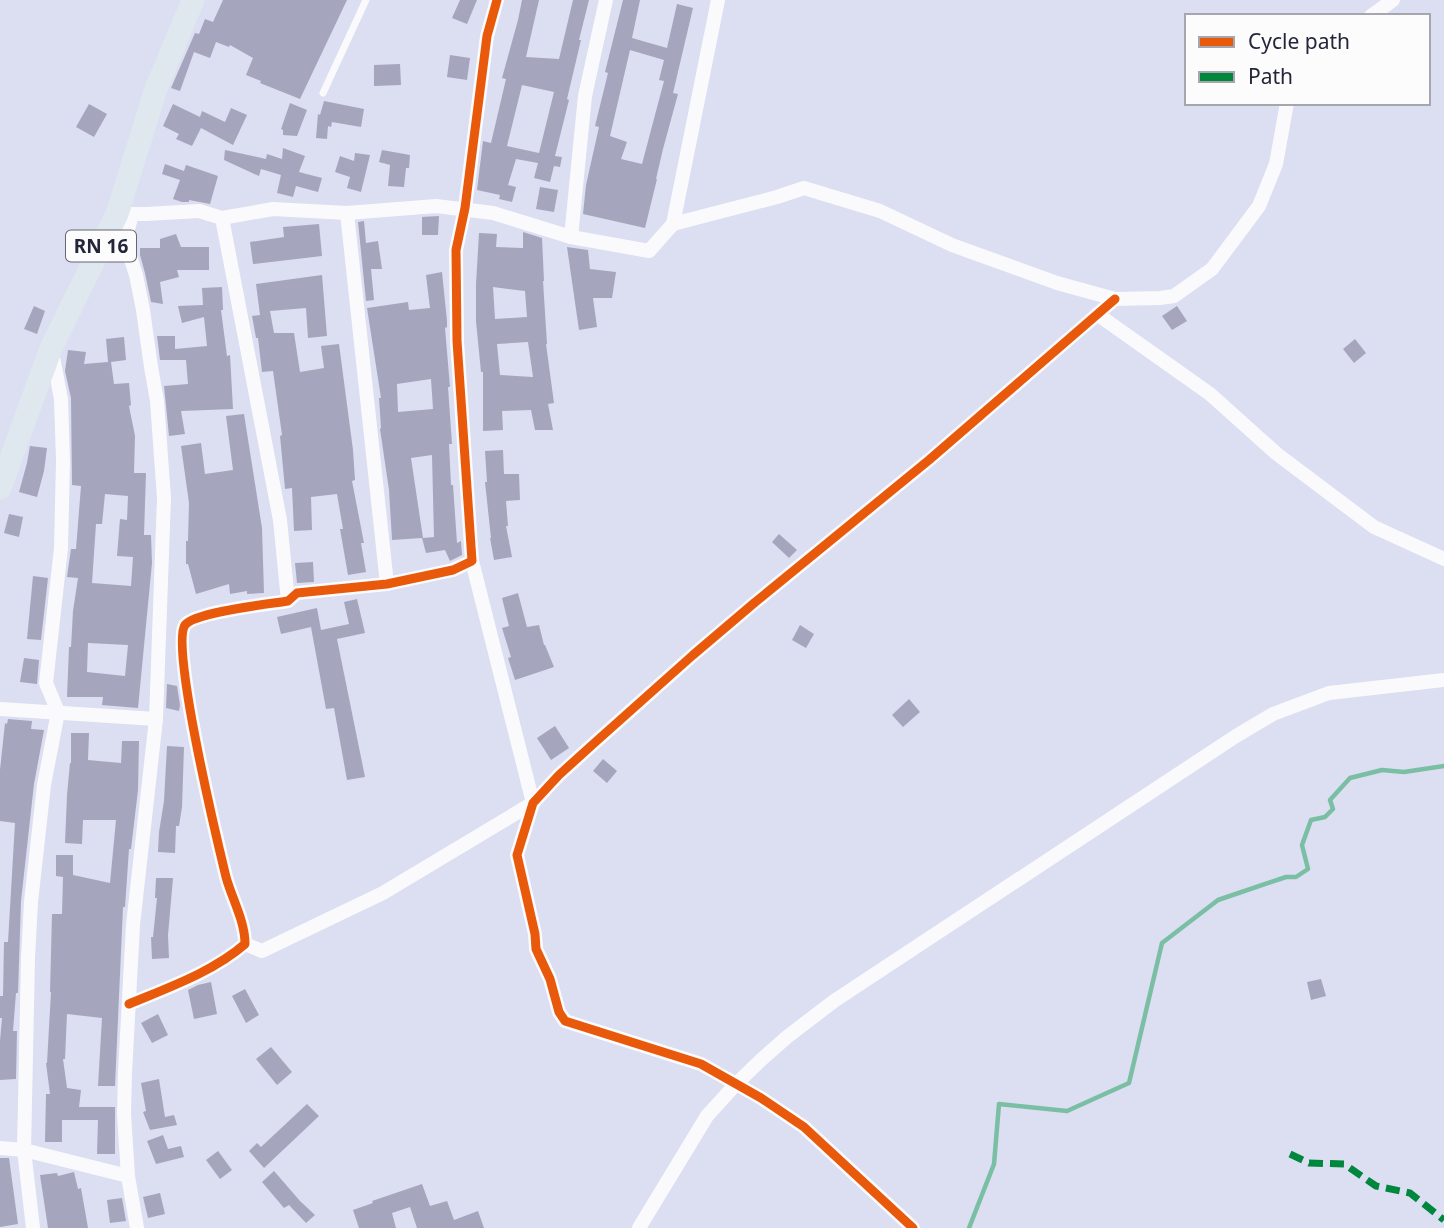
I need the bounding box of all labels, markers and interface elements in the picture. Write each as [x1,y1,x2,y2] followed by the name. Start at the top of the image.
[1185,14,1430,105] legend
[1248,27,1350,55] text: Cycle path
[1248,62,1293,90] text: Path
[66,230,136,262] road number: RN 16

